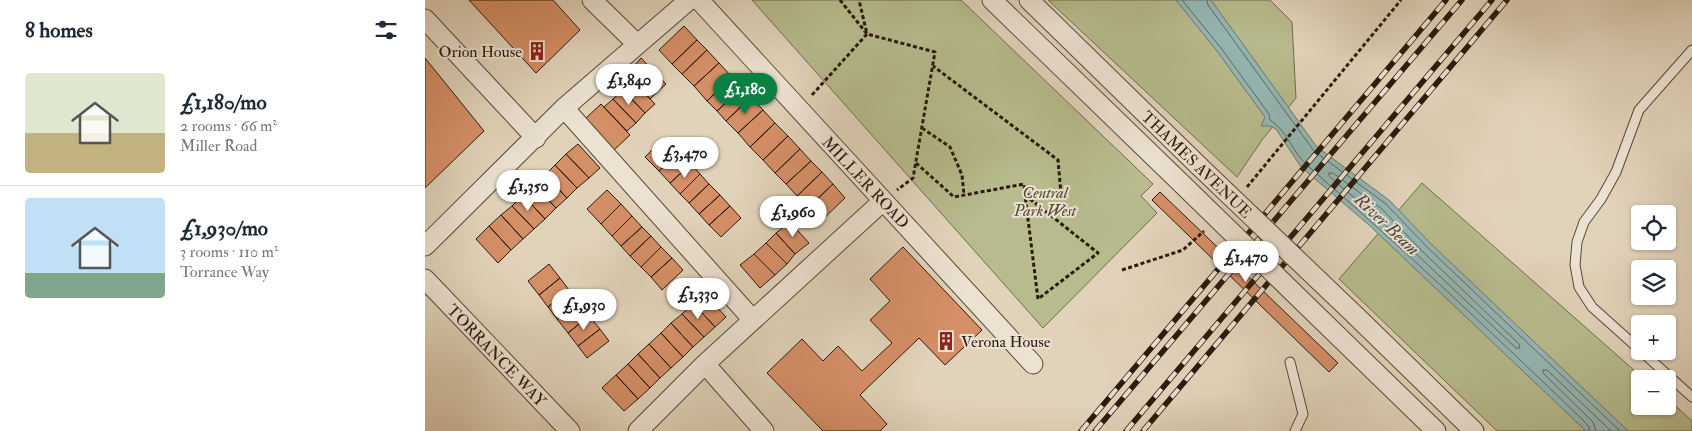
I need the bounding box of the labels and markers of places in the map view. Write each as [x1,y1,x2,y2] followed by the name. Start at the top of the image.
[526,40,548,62] building icon: Orion House
[438,42,522,62] place label: Orion House
[588,64,670,106] pin: £1,840
[704,72,786,115] pin: £1,180
[644,136,726,179] pin: £3,470
[487,170,569,212] pin: £1,350
[752,196,834,238] pin: £1,960
[1205,240,1287,283] pin: £1,470
[657,278,739,320] pin: £1,330
[543,288,625,331] pin: £1,930
[935,330,957,352] building icon: Verona House
[961,332,1051,352] place label: Verona House

